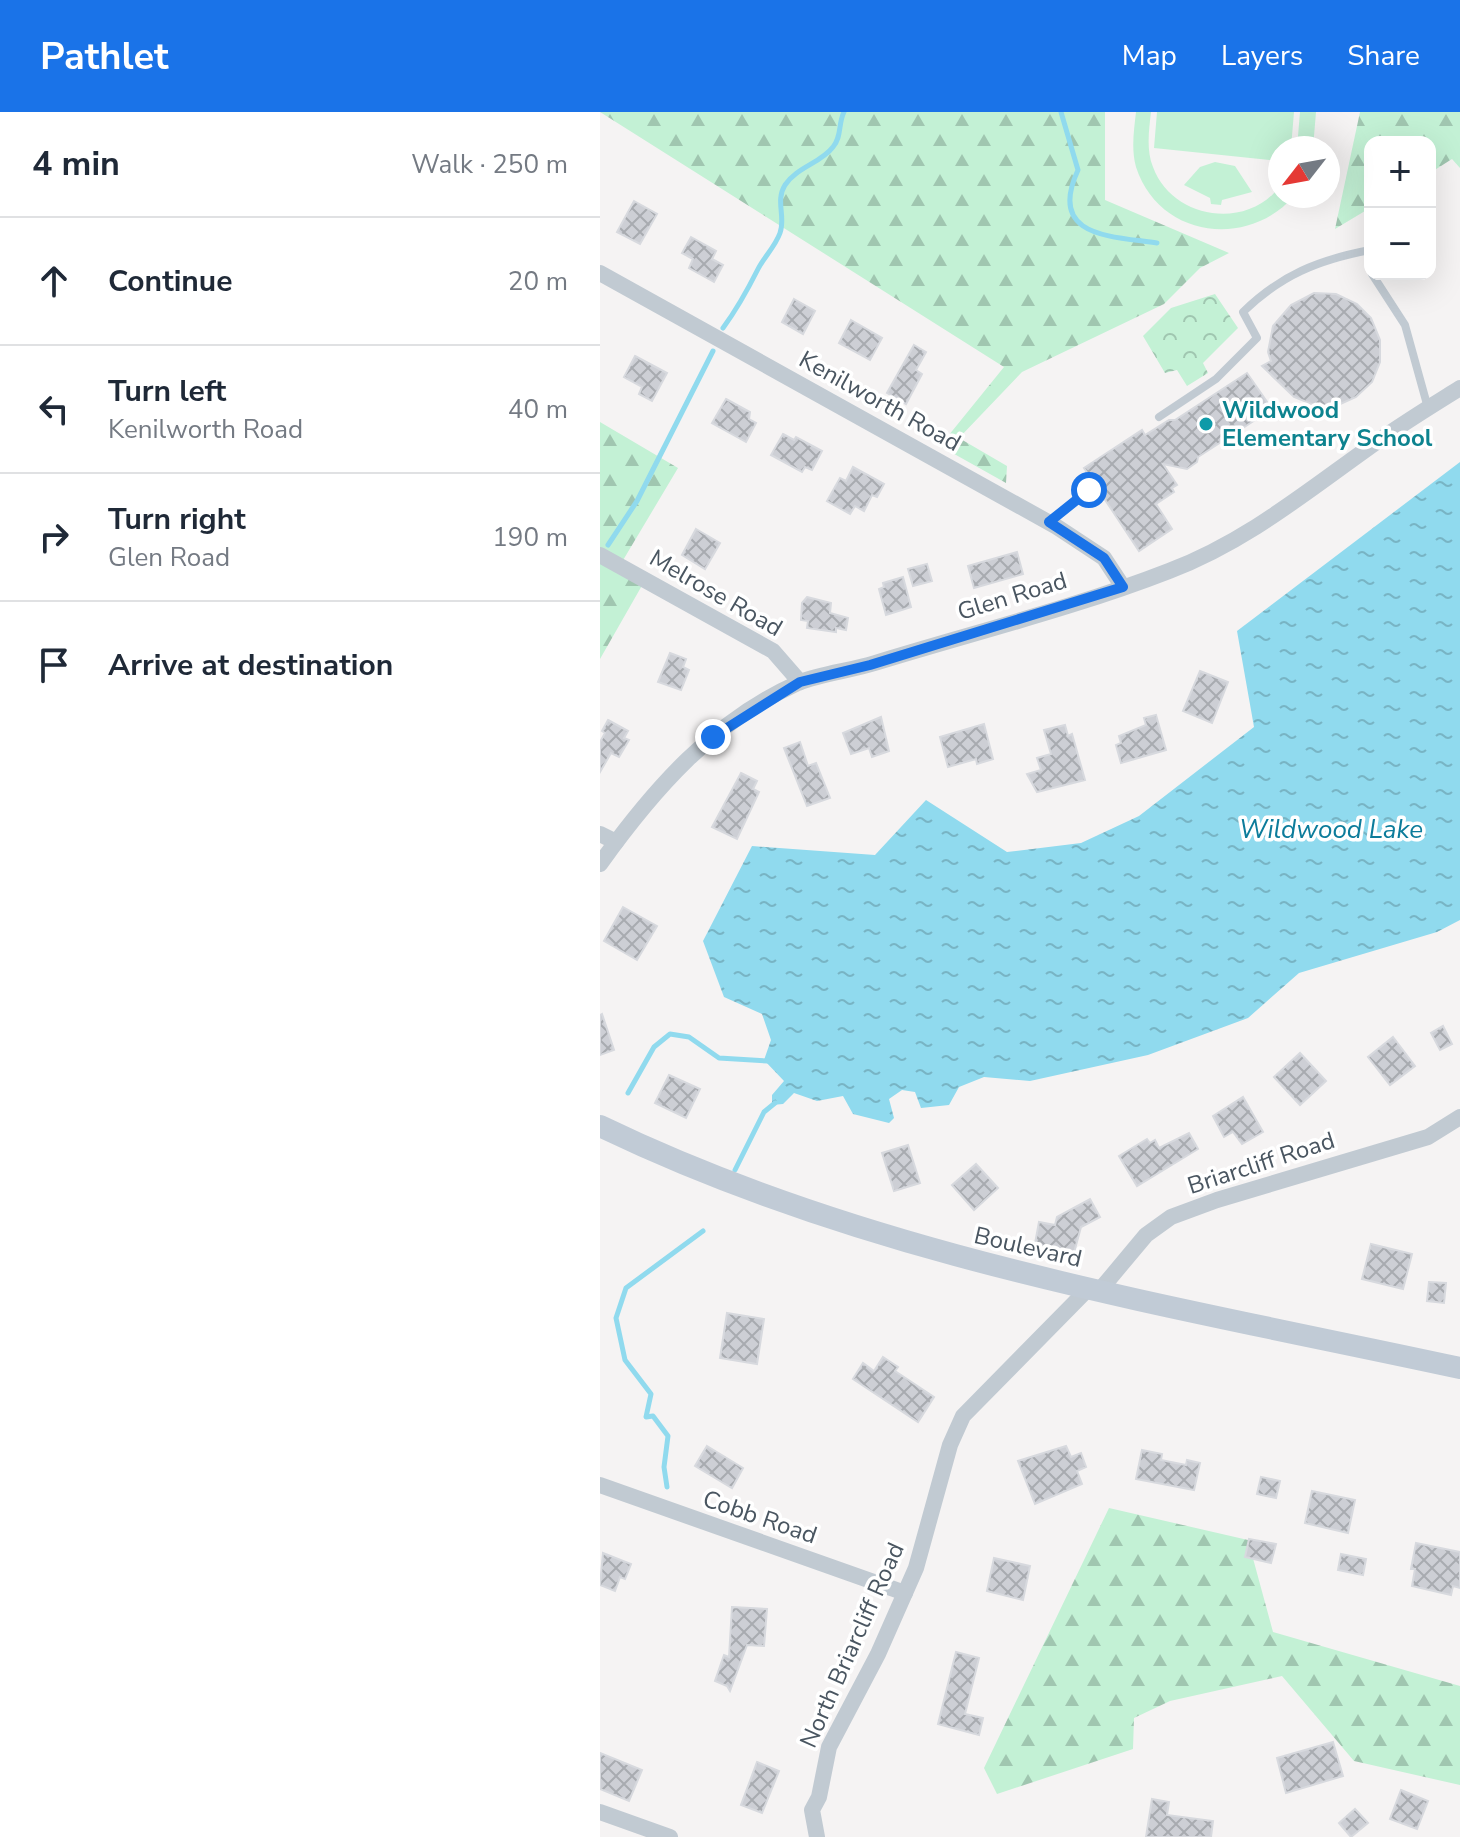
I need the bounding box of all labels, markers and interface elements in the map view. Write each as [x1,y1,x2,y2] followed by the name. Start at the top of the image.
[40,31,169,82] text: Pathlet
[1122,37,1177,75] text: Map
[1221,37,1303,75] text: Layers
[1347,37,1420,75] text: Share
[1268,136,1340,208] north arrow
[1364,136,1436,280] map controls
[1364,136,1436,208] button: +
[32,141,120,187] text: 4 min
[411,147,568,182] text: Walk · 250 m
[1364,208,1436,280] button: −
[32,259,76,303] icon: ahead
[108,261,233,302] text: Continue
[508,264,568,299] text: 20 m
[793,343,967,459] street label: Kenilworth Road
[108,371,226,412] text: Turn left
[32,387,76,431] icon: left
[508,392,568,427] text: 40 m
[1222,394,1433,454] place label: Wildwood Elementary School
[108,412,303,447] text: Kenilworth Road
[1197,415,1215,433] marker: Wildwood Elementary School
[1071,472,1107,508] route start
[108,499,246,540] text: Turn right
[32,515,76,559] icon: right
[492,520,568,555] text: 190 m
[108,540,230,575] text: Glen Road
[644,542,788,644] street label: Melrose Road
[953,564,1071,628] street label: Glen Road
[32,643,76,687] icon: arrive
[108,645,393,686] text: Arrive at destination
[695,719,731,755] route end
[1239,812,1423,847] water label: Wildwood Lake
[1183,1124,1339,1202] street label: Briarcliff Road
[971,1219,1085,1275] street label: Boulevard
[699,1483,821,1551] street label: Cobb Road
[792,1537,912,1753] street label: North Briarcliff Road

